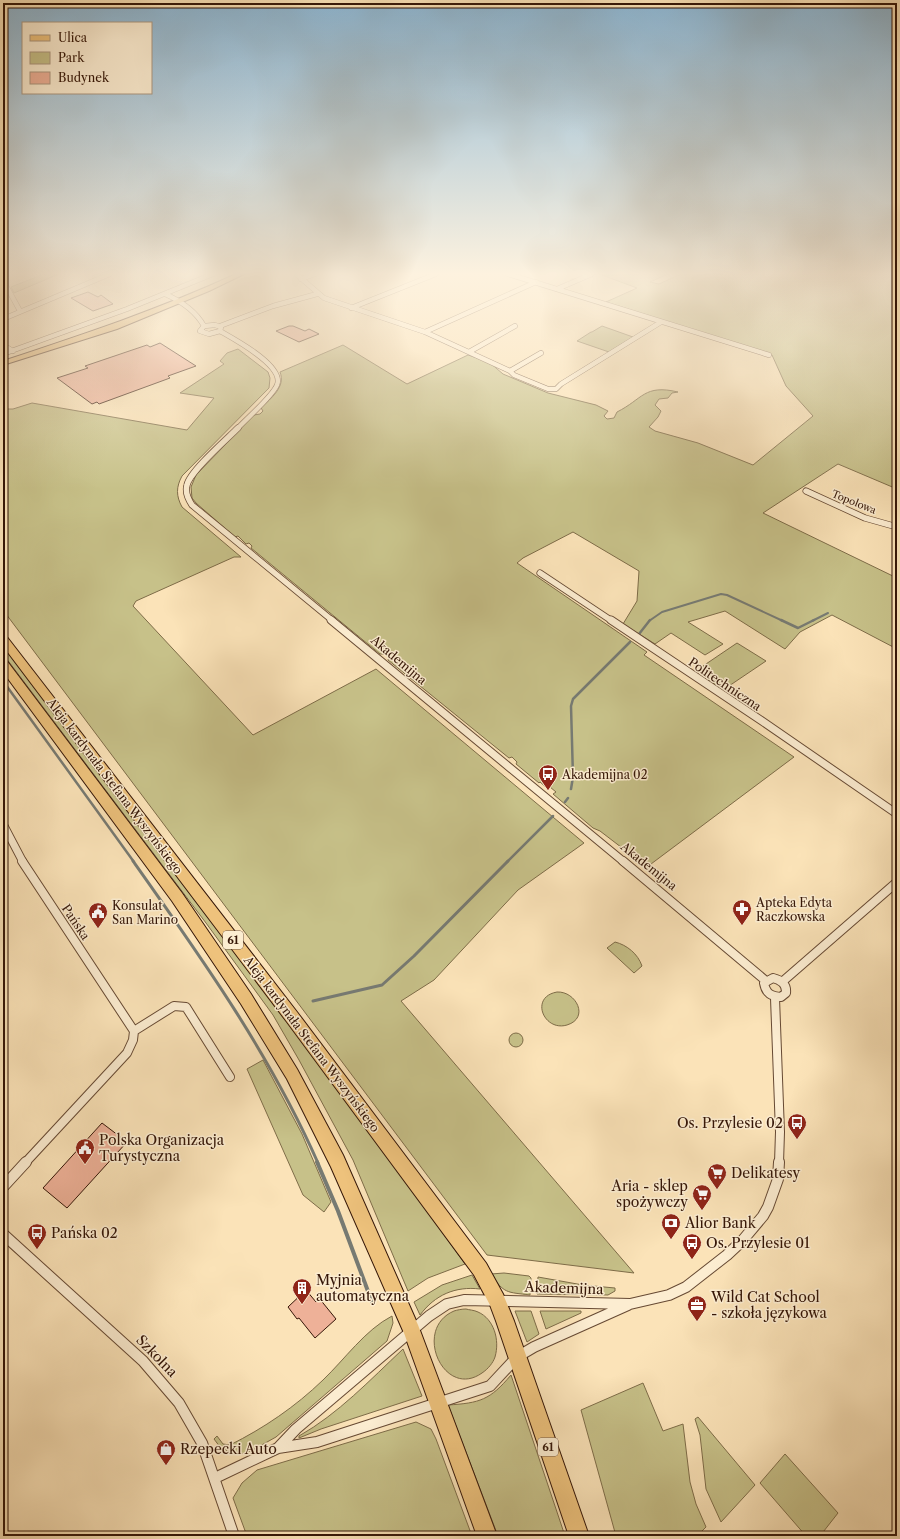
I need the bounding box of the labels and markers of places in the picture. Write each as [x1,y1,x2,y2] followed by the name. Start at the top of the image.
[537,763,559,791] bus stop icon: Akademijna 02
[561,767,648,782] place label: Akademijna 02
[755,895,833,924] place label: Apteka Edyta Raczkowska
[112,898,178,927] place label: Konsulat San Marino
[731,898,753,926] pharmacy icon: Apteka Edyta Raczkowska
[87,901,109,929] public building icon: Konsulat San Marino
[786,1112,808,1140] bus stop icon: Os. Przylesie 02
[677,1114,783,1132] place label: Os. Przylesie 02
[99,1131,225,1165] place label: Polska Organizacja Turystyczna
[74,1137,96,1165] public building icon: Polska Organizacja Turystyczna
[706,1162,728,1190] supermarket icon: Delikatesy
[731,1164,801,1182] place label: Delikatesy
[611,1177,688,1211] place label: Aria - sklep spożywczy
[691,1183,713,1211] supermarket icon: Aria - sklep spożywczy
[660,1212,682,1240] bank icon: Alior Bank
[684,1214,757,1232] place label: Alior Bank
[26,1222,48,1250] bus stop icon: Pańska 02
[51,1224,118,1242] place label: Pańska 02
[681,1232,703,1260] bus stop icon: Os. Przylesie 01
[706,1234,810,1252] place label: Os. Przylesie 01
[316,1271,410,1305] place label: Myjnia automatyczna
[291,1277,313,1305] building icon: Myjnia automatyczna
[710,1288,827,1322] place label: Wild Cat School - szkoła językowa
[686,1294,708,1322] office icon: Wild Cat School - szkoła językowa
[155,1438,177,1466] shop icon: Rzepecki Auto
[180,1440,277,1458] place label: Rzepecki Auto

